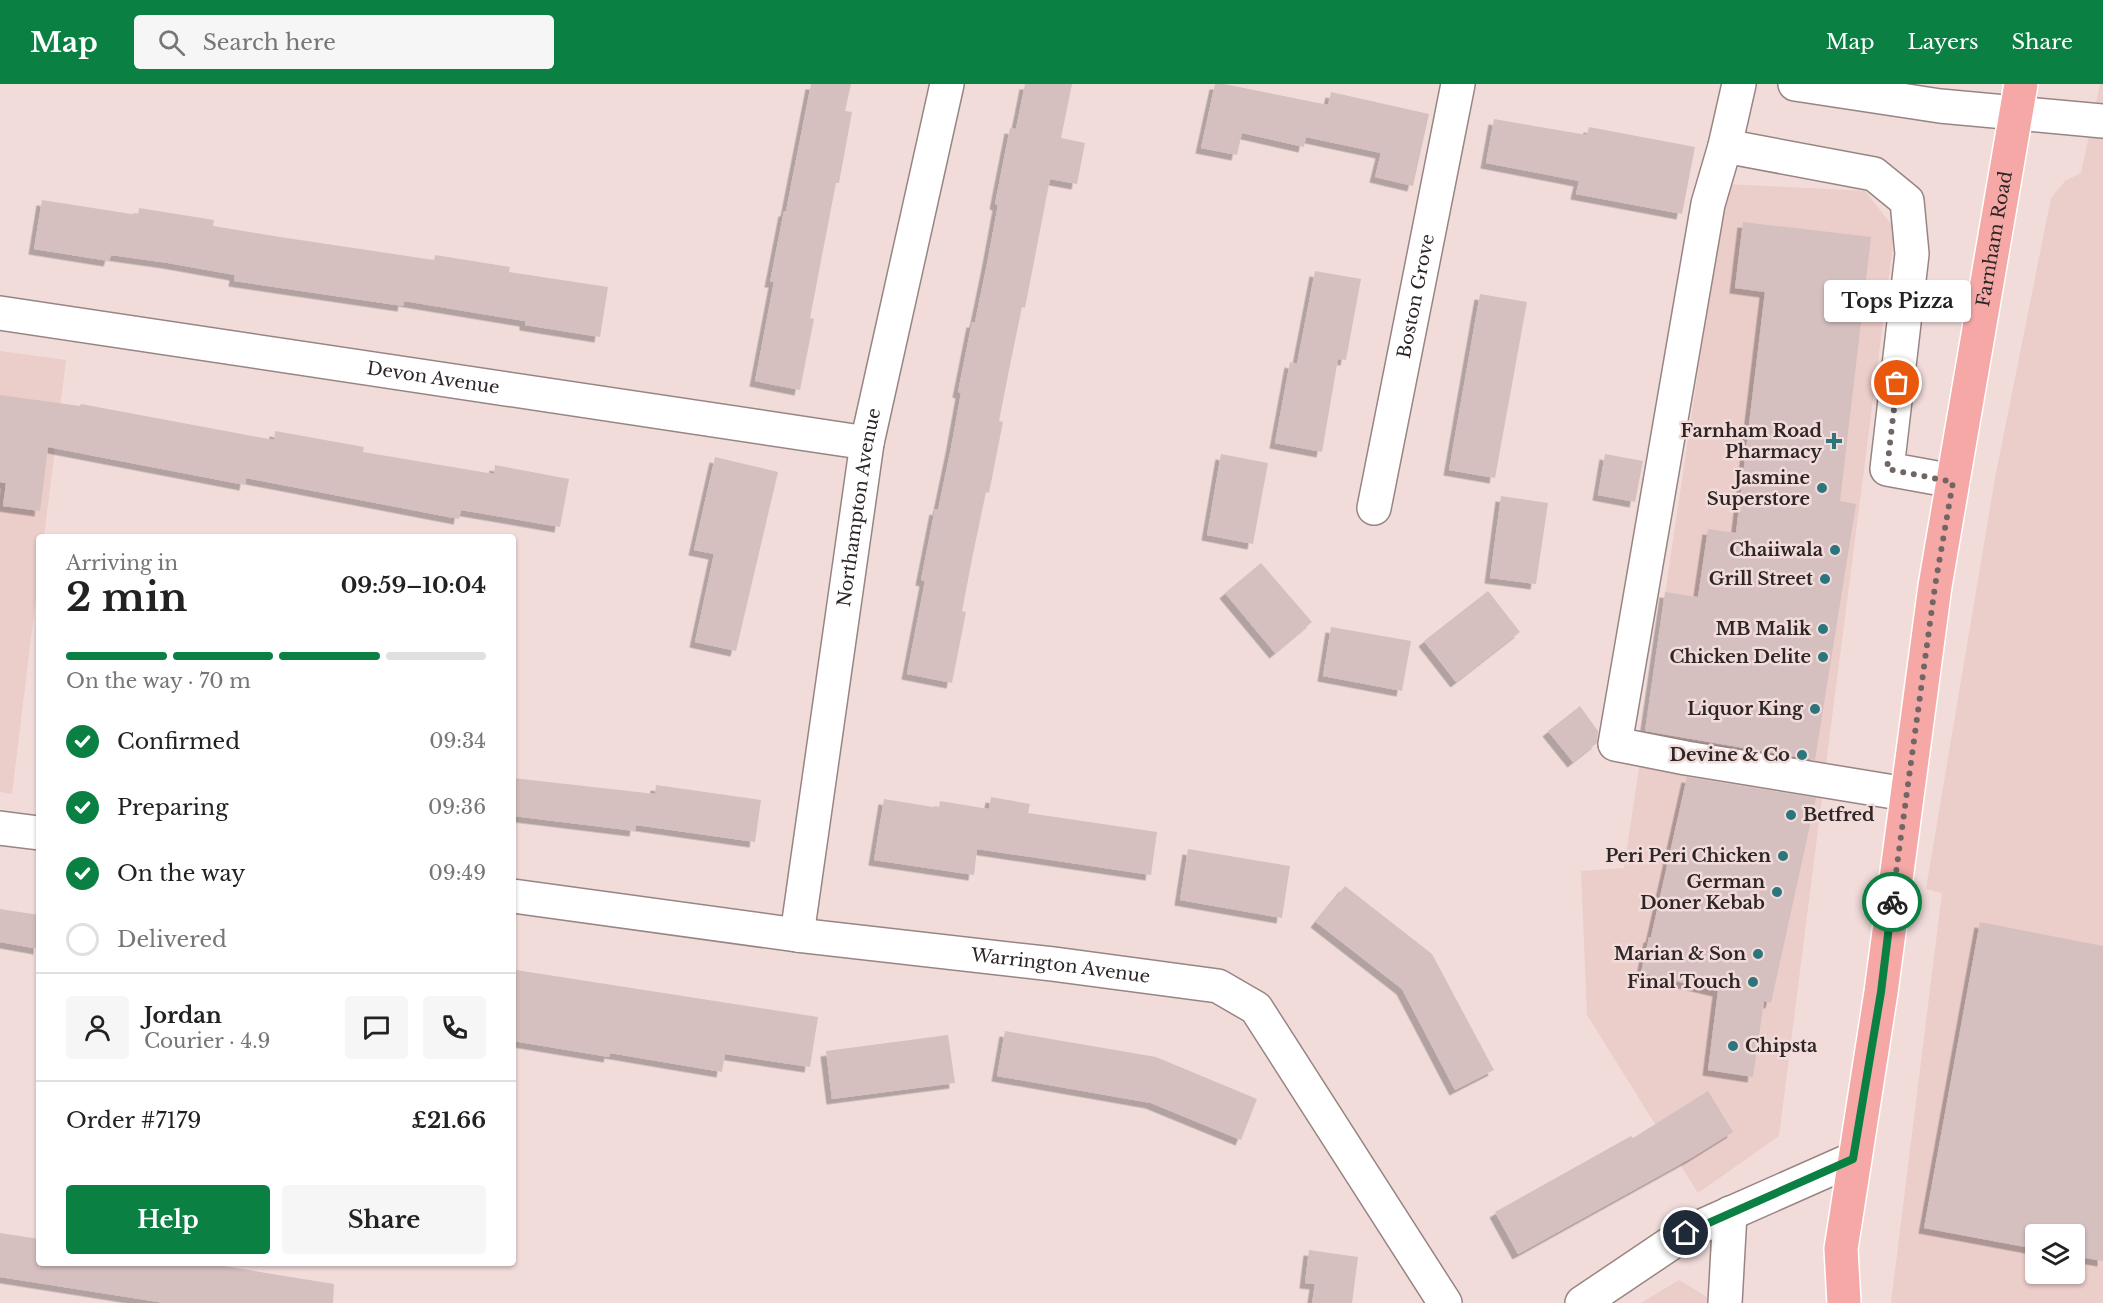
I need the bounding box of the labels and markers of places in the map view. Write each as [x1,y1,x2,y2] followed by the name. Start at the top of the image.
[1824,281,1970,323] callout: Tops Pizza
[1871,357,1922,408] pin
[1681,420,1822,463] place label: Farnham Road Pharmacy
[1827,434,1841,448] marker: Farnham Road Pharmacy
[1707,467,1810,510] place label: Jasmine Superstore
[1815,481,1829,495] marker: Jasmine Superstore
[1729,539,1824,561] place label: Chaiiwala
[1828,543,1842,557] marker: Chaiiwala
[1709,568,1813,590] place label: Grill Street
[1818,572,1832,586] marker: Grill Street
[1715,618,1812,640] place label: MB Malik
[1816,622,1830,636] marker: MB Malik
[1669,646,1811,668] place label: Chicken Delite
[1816,650,1830,664] marker: Chicken Delite
[1687,698,1804,720] place label: Liquor King
[1808,702,1822,716] marker: Liquor King
[1670,744,1790,766] place label: Devine & Co
[1795,748,1809,762] marker: Devine & Co
[1803,804,1875,826] place label: Betfred
[1784,808,1798,822] marker: Betfred
[1605,845,1771,867] place label: Peri Peri Chicken
[1776,849,1790,863] marker: Peri Peri Chicken
[1640,871,1765,914] place label: German Doner Kebab
[1770,885,1784,899] marker: German Doner Kebab
[1614,943,1746,965] place label: Marian & Son
[1751,947,1765,961] marker: Marian & Son
[1627,971,1741,993] place label: Final Touch
[1746,975,1760,989] marker: Final Touch
[1745,1035,1818,1057] place label: Chipsta
[1726,1039,1740,1053] marker: Chipsta
[1660,1207,1711,1258] pin

